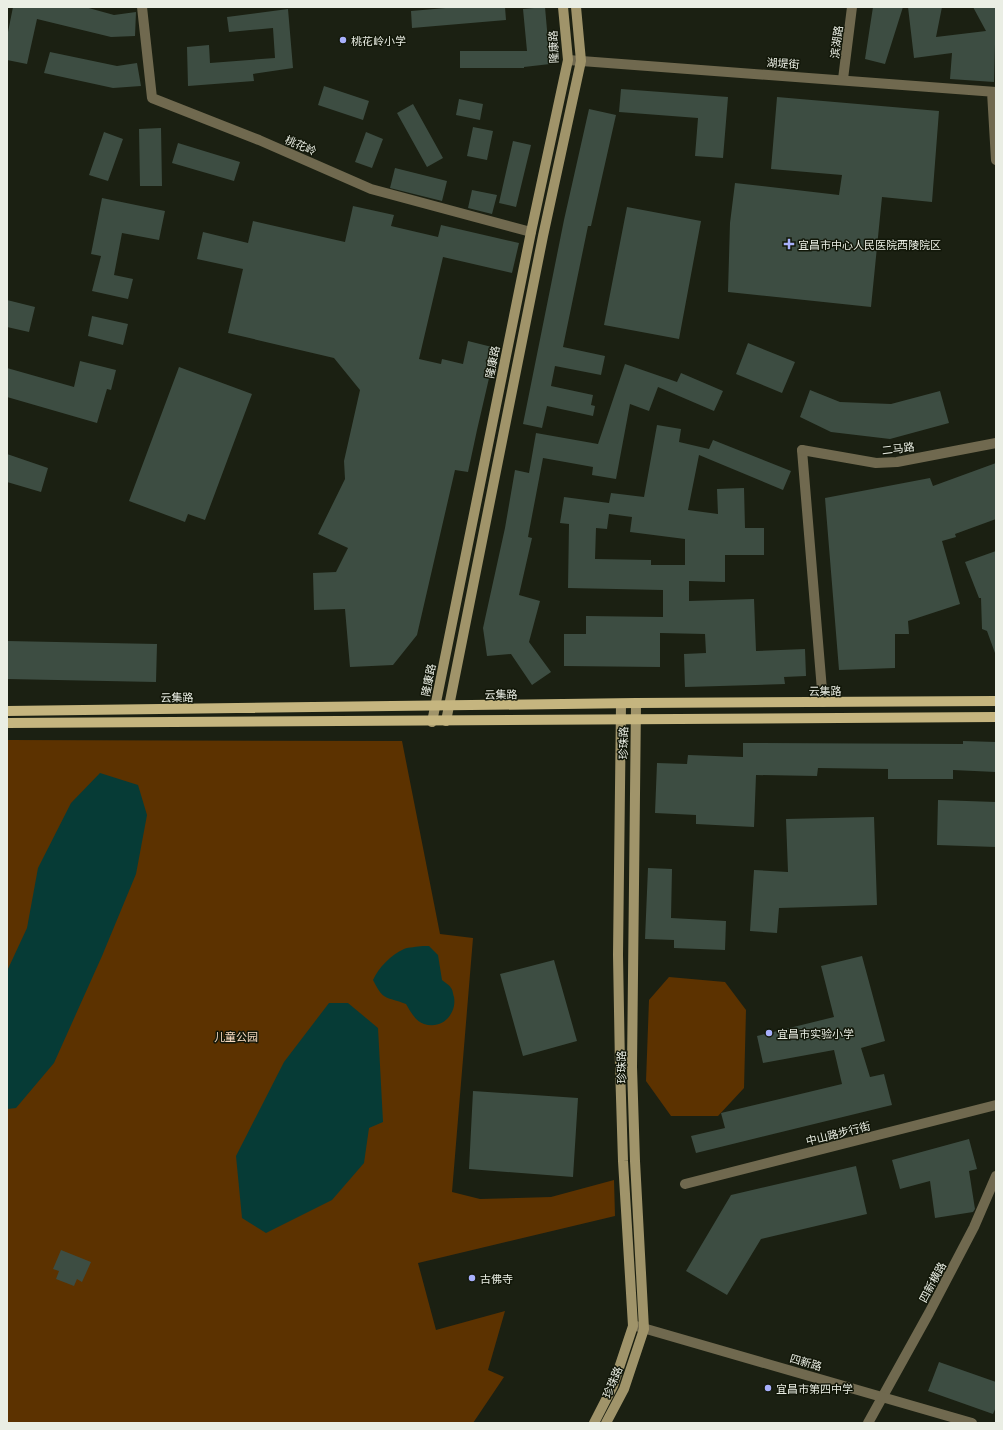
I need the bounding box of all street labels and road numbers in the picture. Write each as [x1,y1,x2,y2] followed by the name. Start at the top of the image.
[827,25,845,59] street label: 滨湖路
[545,30,561,64] street label: 隆康路
[766,54,800,72] street label: 湖堤街
[283,132,319,158] street label: 桃花岭
[481,344,503,380] street label: 隆康路
[881,439,915,457] street label: 二马路
[417,662,439,698] street label: 隆康路
[809,683,842,698] street label: 云集路
[484,686,518,702] street label: 云集路
[160,689,194,705] street label: 云集路
[615,726,631,760] street label: 珍珠路
[613,1050,629,1084] street label: 珍珠路
[804,1118,872,1148] street label: 中山路步行街
[915,1259,949,1305] street label: 四新横路
[788,1350,824,1374] street label: 四新路
[599,1364,625,1400] street label: 珍珠路

